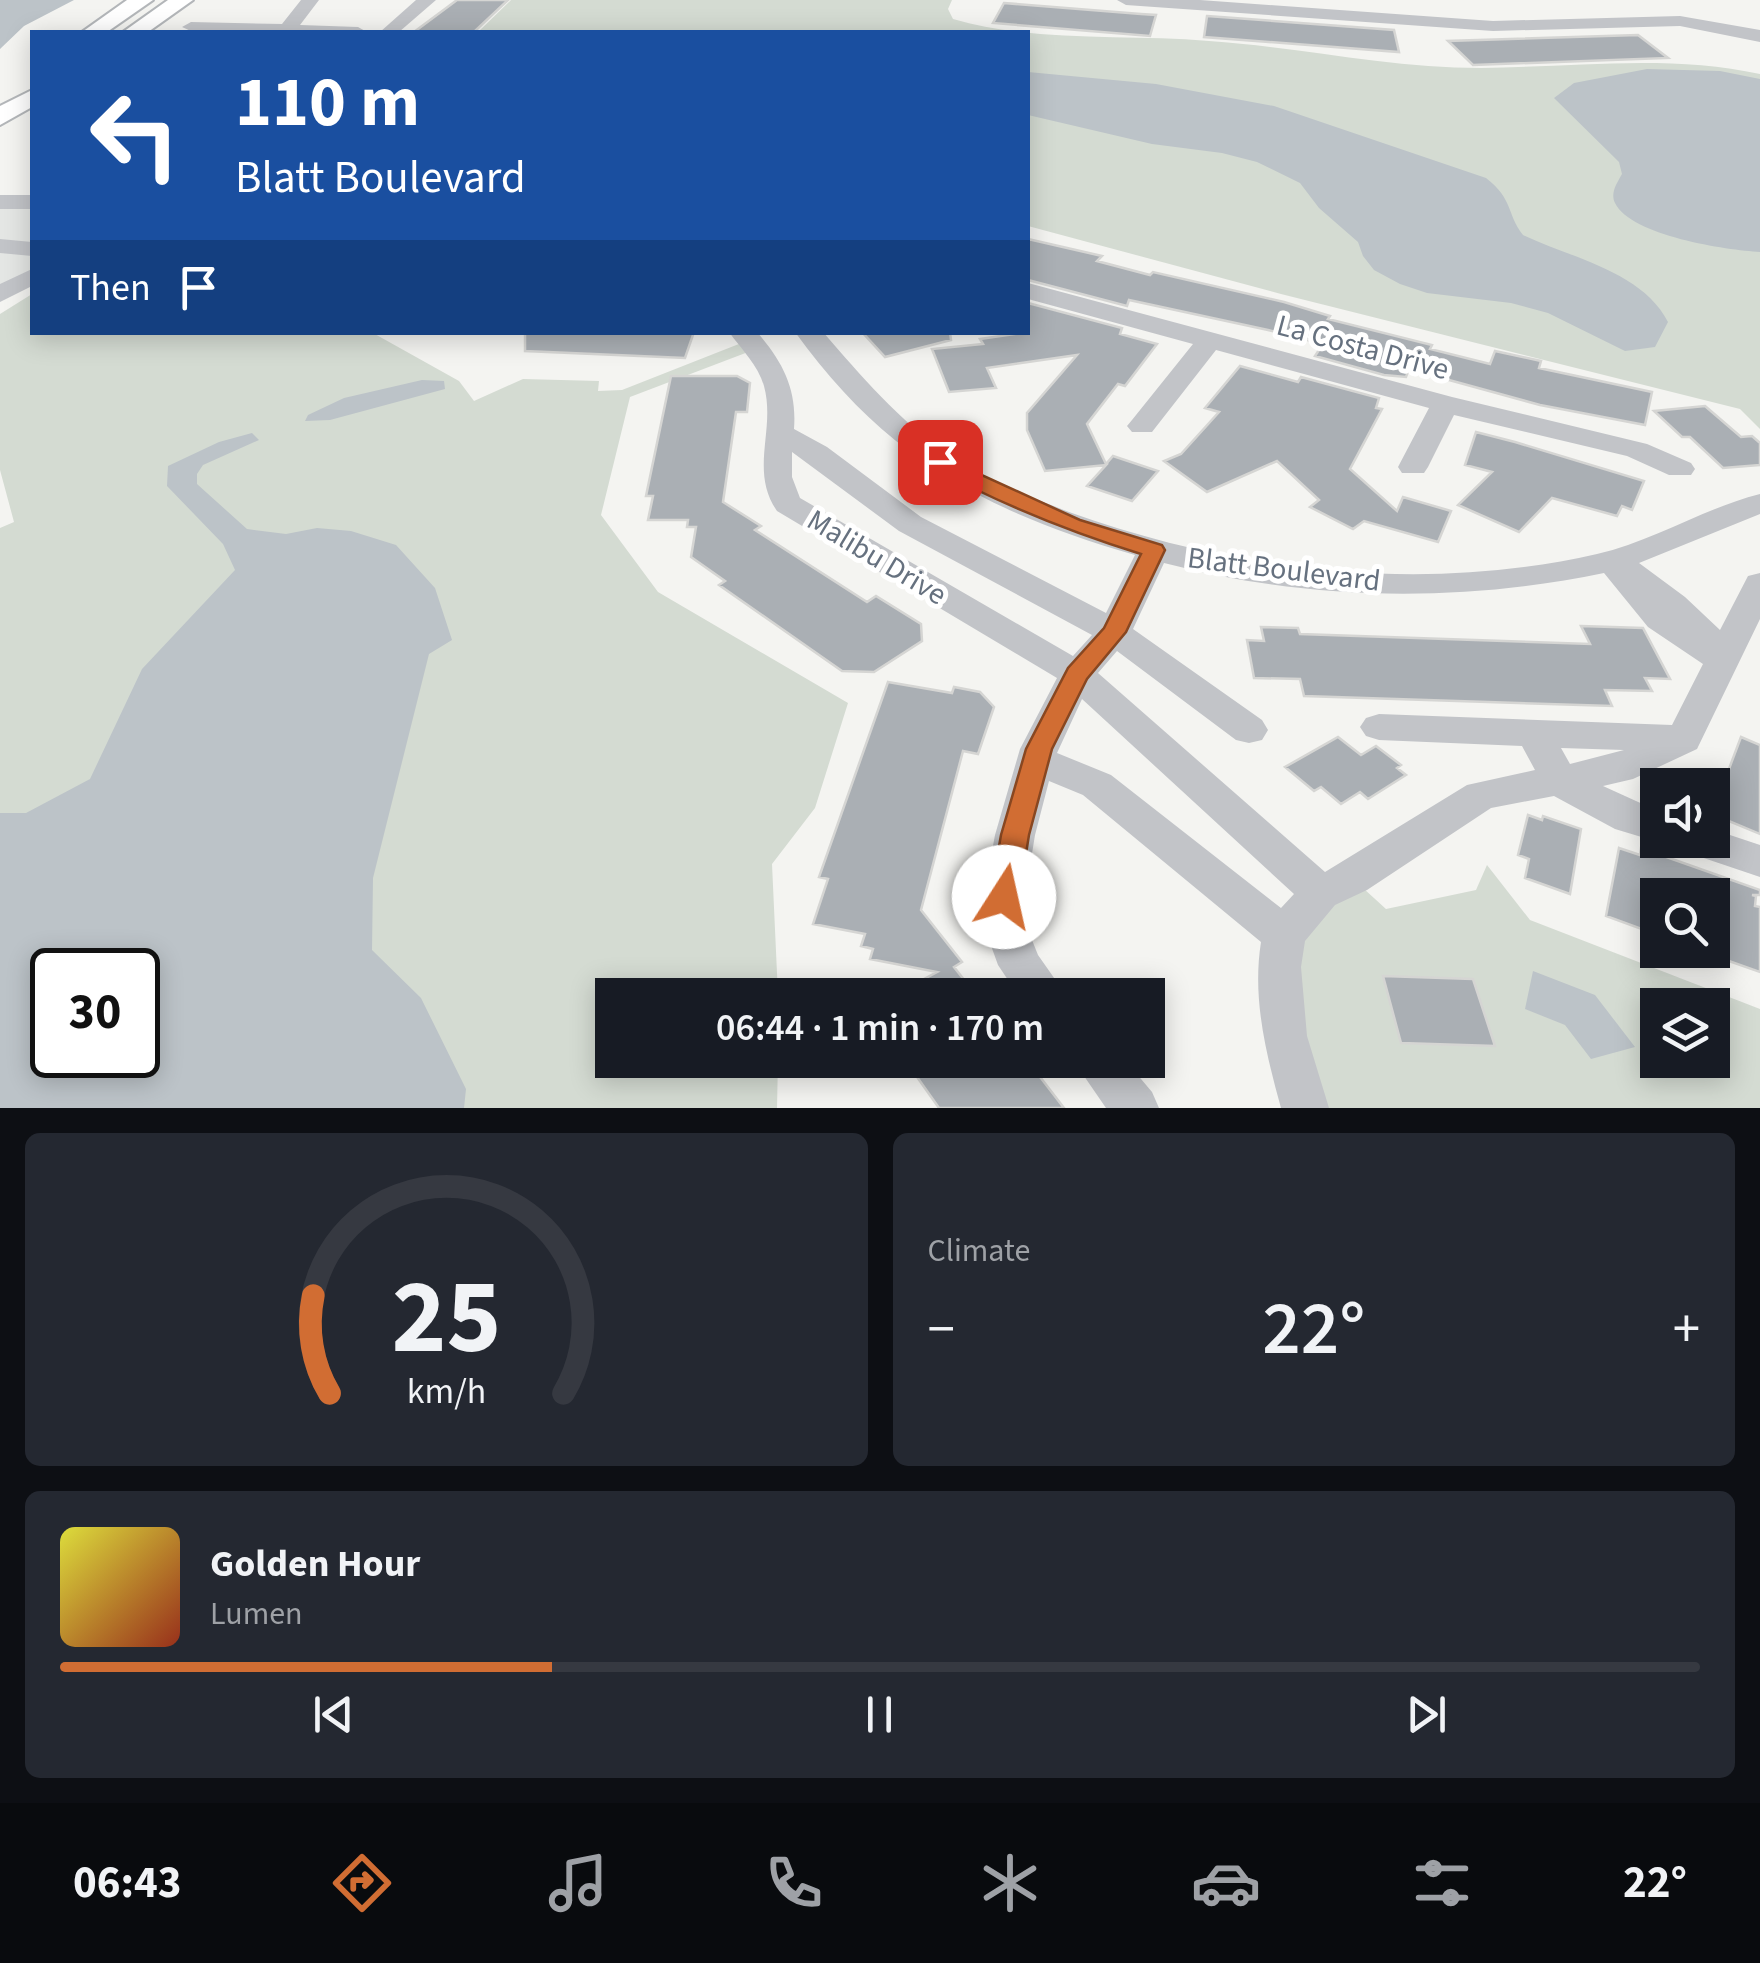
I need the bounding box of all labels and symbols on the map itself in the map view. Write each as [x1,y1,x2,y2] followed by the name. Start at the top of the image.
[1272,304,1454,391] street label: La Costa Drive
[898,420,983,505] pin
[799,499,955,616] street label: Malibu Drive
[1185,536,1383,603] street label: Blatt Boulevard
[952,845,1056,949] position arrow
[30,948,160,1078] speed limit sign: 30

